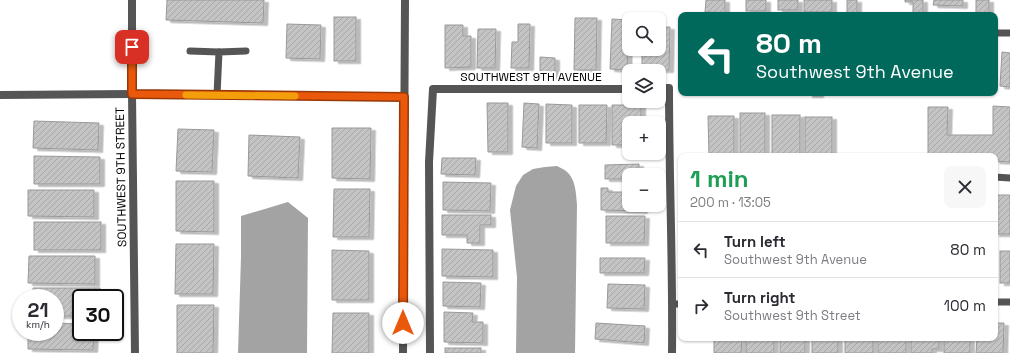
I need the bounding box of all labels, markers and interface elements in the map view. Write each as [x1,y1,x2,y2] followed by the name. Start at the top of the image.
[622,12,666,212] map controls
[622,12,666,56] button: search
[756,25,822,61] text: 80 m
[690,28,742,80] icon: left
[115,30,149,64] pin
[121,36,143,58] icon: arrive
[756,60,954,83] text: Southwest 9th Avenue
[622,64,666,108] button: layers
[460,69,602,85] street label: SOUTHWEST 9TH AVENUE
[112,107,130,247] street label: SOUTHWEST 9TH STREET
[622,116,666,160] button: +
[690,163,749,194] text: 1 min
[944,166,986,208] button: close
[622,168,666,212] button: −
[690,194,771,211] text: 200 m · 13:05
[724,232,786,251] text: Turn left
[690,239,712,261] icon: left
[950,240,986,259] text: 80 m
[724,251,867,268] text: Southwest 9th Avenue
[724,288,795,307] text: Turn right
[72,289,124,341] speed limit sign: 30
[690,295,712,317] icon: right
[944,296,986,315] text: 100 m
[28,297,48,323] text: 21
[382,302,424,344] position arrow
[724,307,861,324] text: Southwest 9th Street
[26,318,50,331] text: km/h

